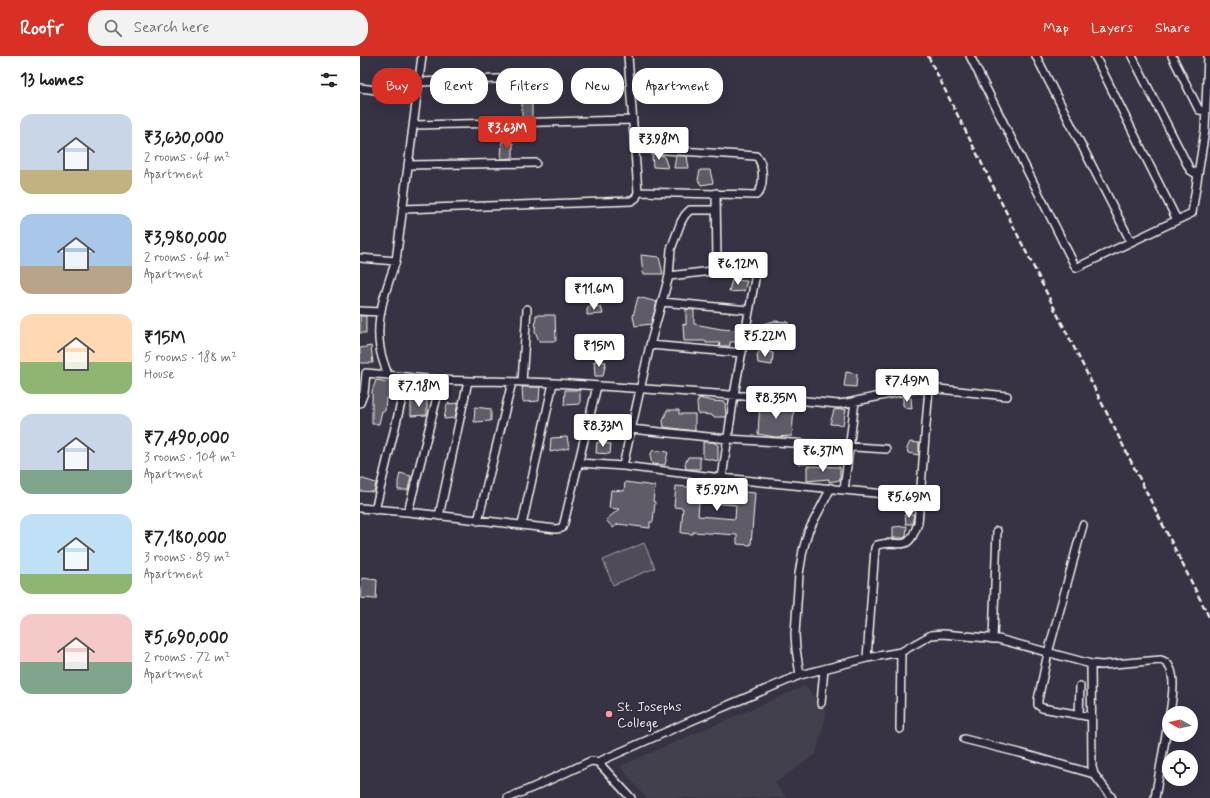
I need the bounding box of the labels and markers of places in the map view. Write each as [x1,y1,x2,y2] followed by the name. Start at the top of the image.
[474,116,540,150] pin: ₹3.63M
[626,127,692,161] pin: ₹3.98M
[705,252,771,286] pin: ₹6.12M
[561,277,627,311] pin: ₹11.6M
[732,324,798,358] pin: ₹5.22M
[575,334,623,368] pin: ₹15M
[874,369,940,403] pin: ₹7.49M
[386,374,452,408] pin: ₹7.18M
[743,386,809,420] pin: ₹8.35M
[570,414,636,448] pin: ₹8.33M
[790,439,856,473] pin: ₹6.37M
[684,478,750,512] pin: ₹5.92M
[876,485,942,519] pin: ₹5.69M
[617,698,681,732] place label: St. Josephs College
[604,709,614,719] marker: St. Josephs College

